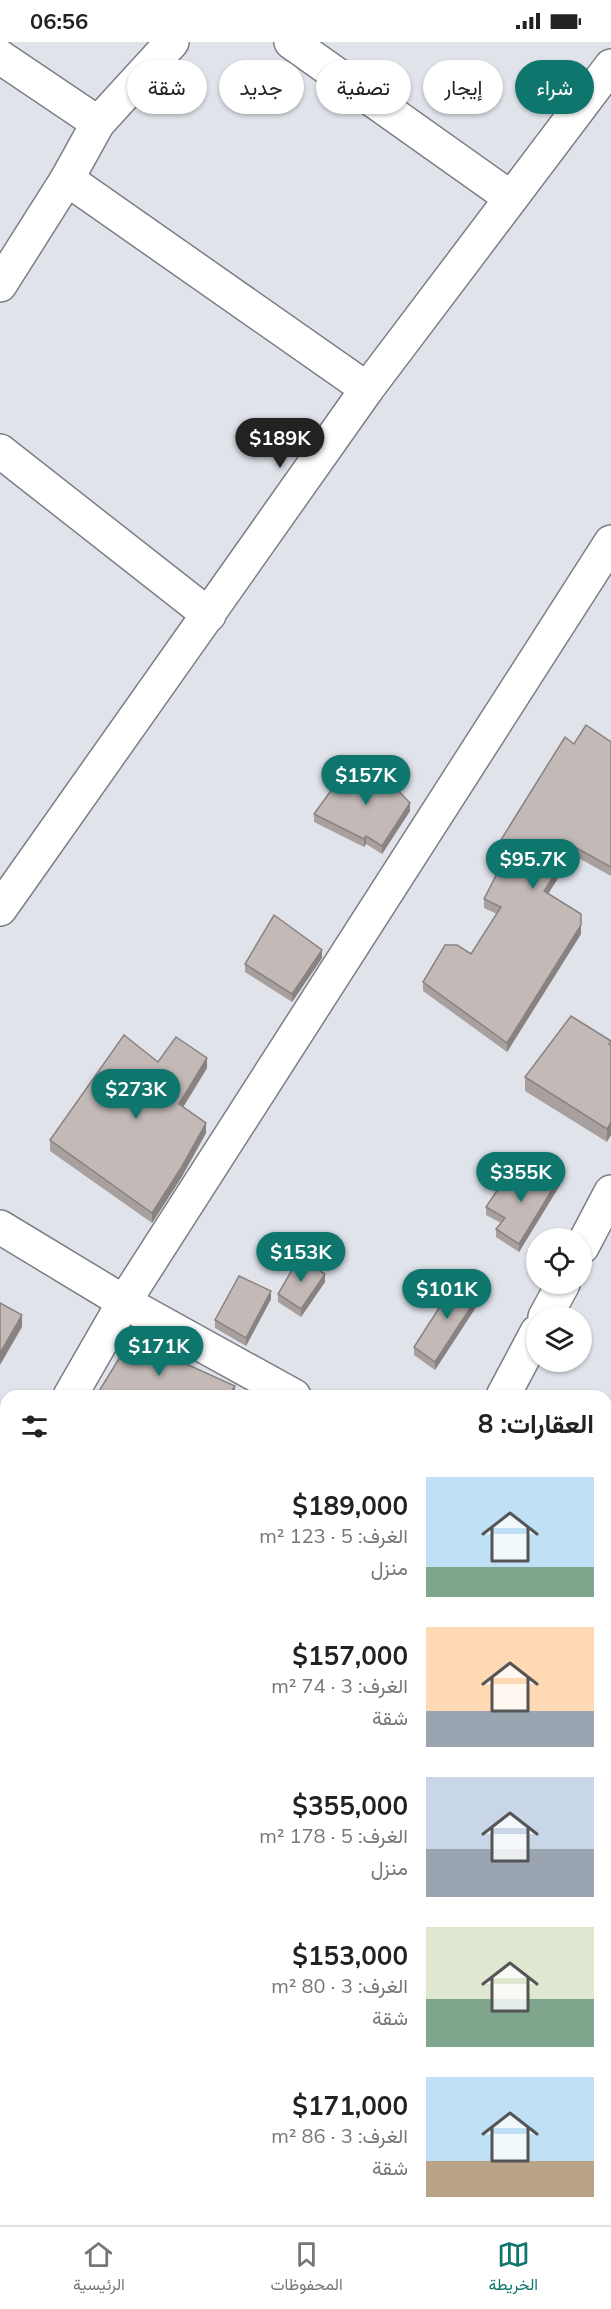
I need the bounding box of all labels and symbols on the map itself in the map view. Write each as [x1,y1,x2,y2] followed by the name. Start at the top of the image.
[238,418,322,469] pin: $189K
[324,755,408,806] pin: $157K
[484,839,582,890] pin: $95.7K
[94,1069,178,1120] pin: $273K
[479,1152,563,1203] pin: $355K
[259,1232,343,1283] pin: $153K
[405,1269,489,1320] pin: $101K
[117,1326,201,1377] pin: $171K

